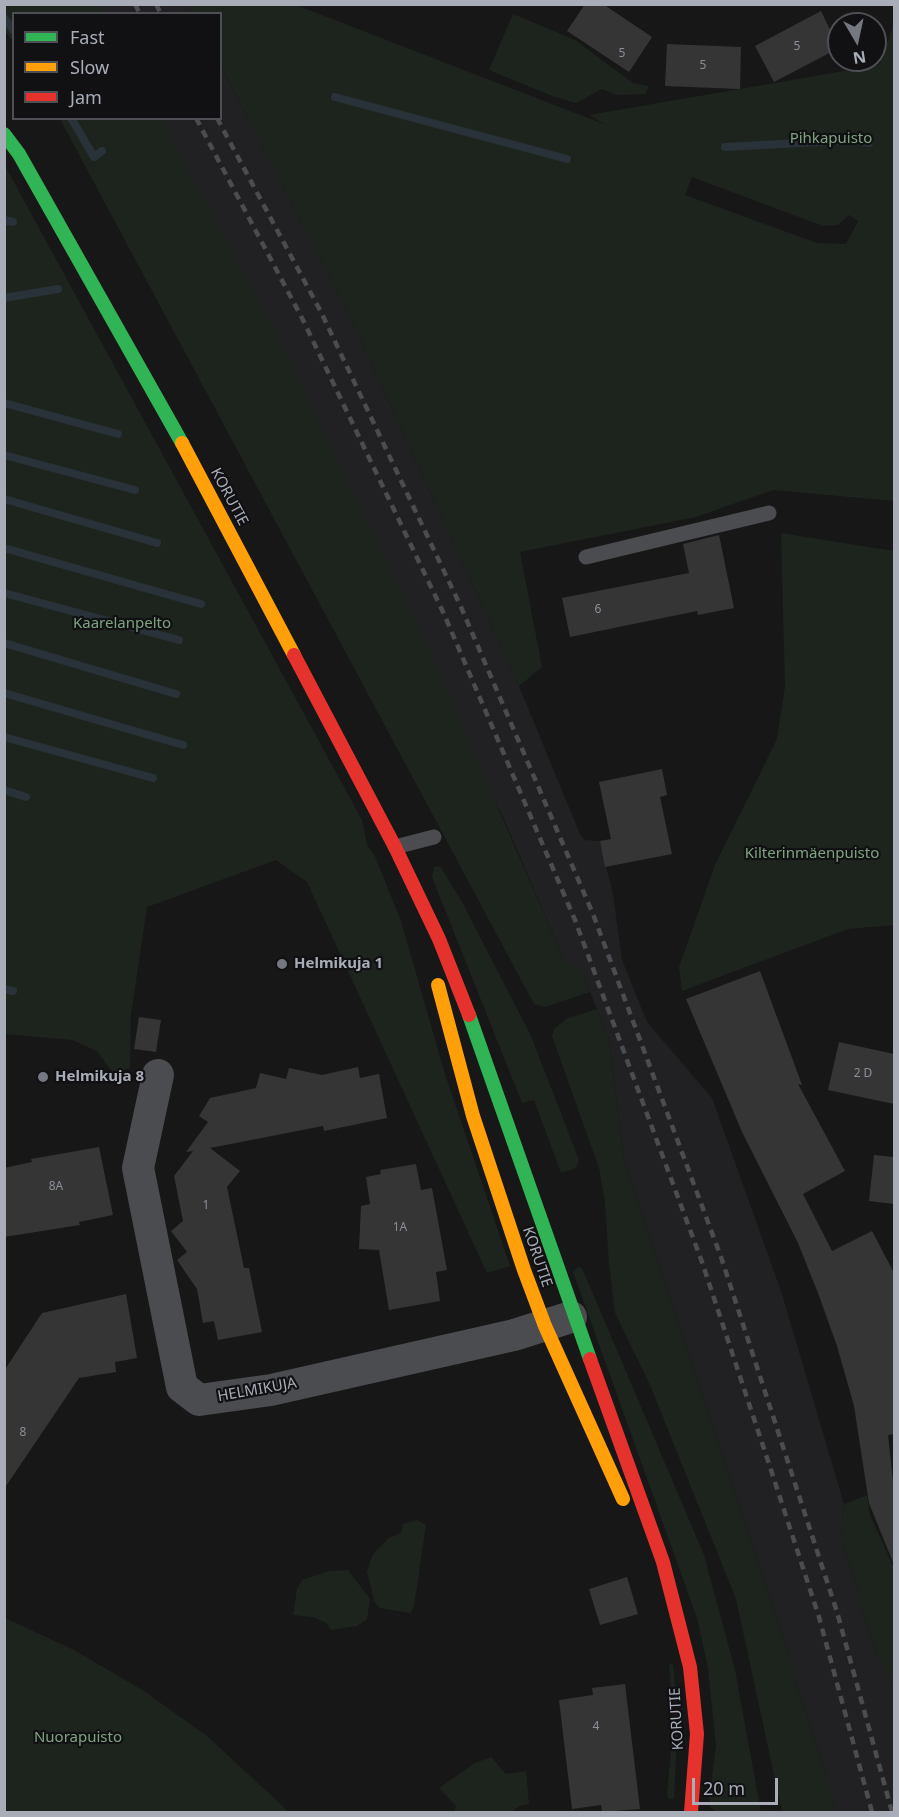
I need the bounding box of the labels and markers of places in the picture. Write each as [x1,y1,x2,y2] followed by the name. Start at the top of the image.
[294,955,383,973] place label: Helmikuja 1
[275,957,289,971] marker: Helmikuja 1
[55,1068,144,1086] place label: Helmikuja 8
[36,1070,50,1084] marker: Helmikuja 8

